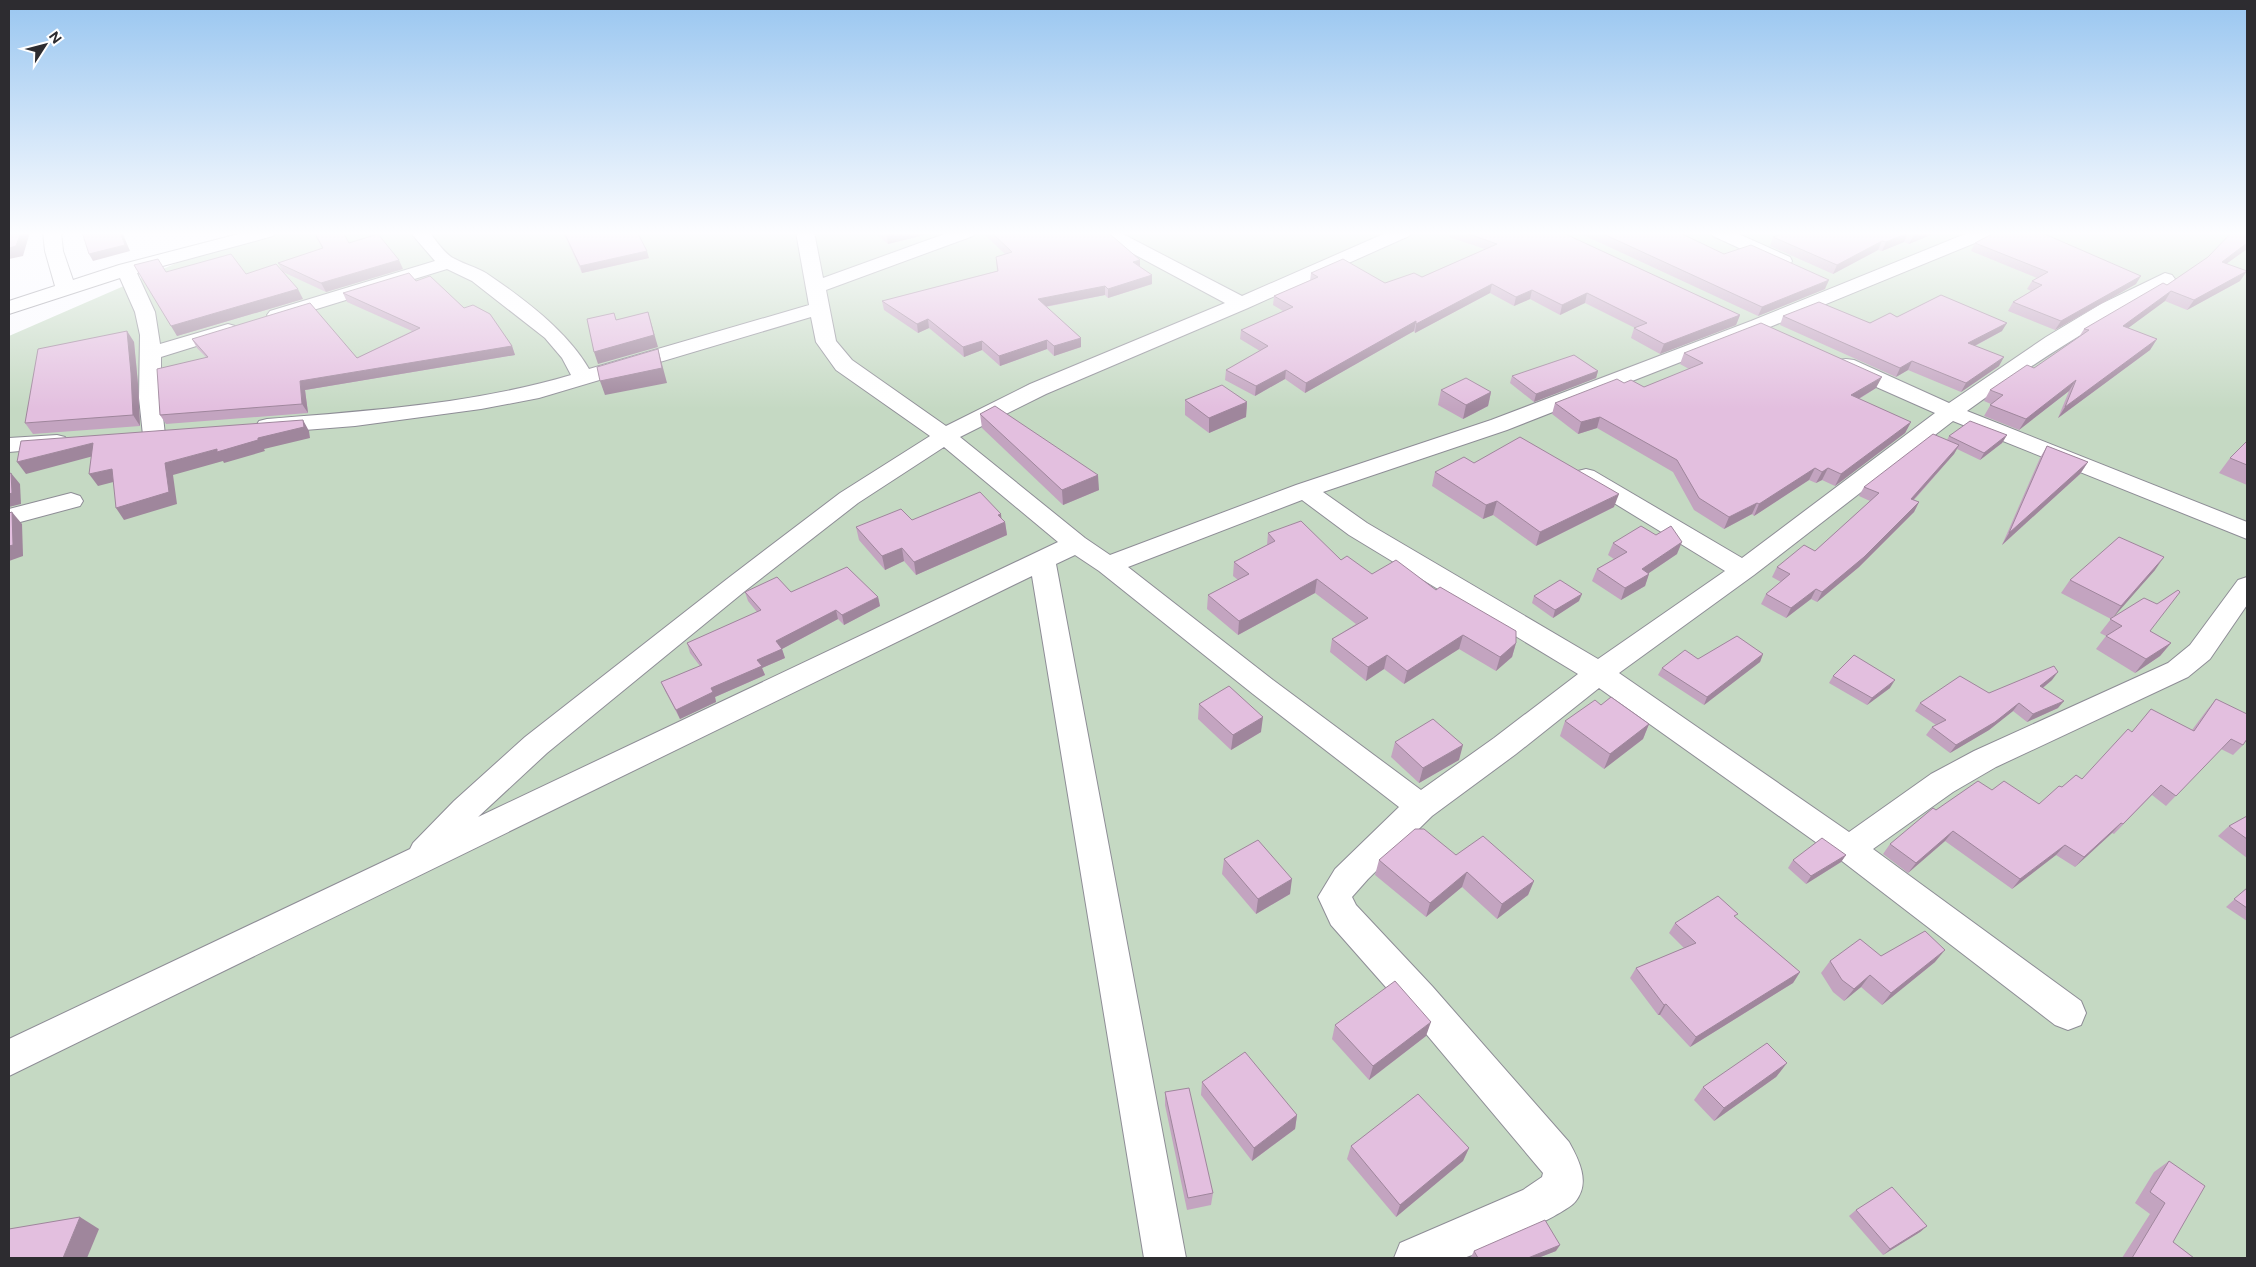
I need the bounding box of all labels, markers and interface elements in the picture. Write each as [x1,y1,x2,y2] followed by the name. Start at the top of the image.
[20,20,70,70] north arrow
[45,28,65,47] text: N

